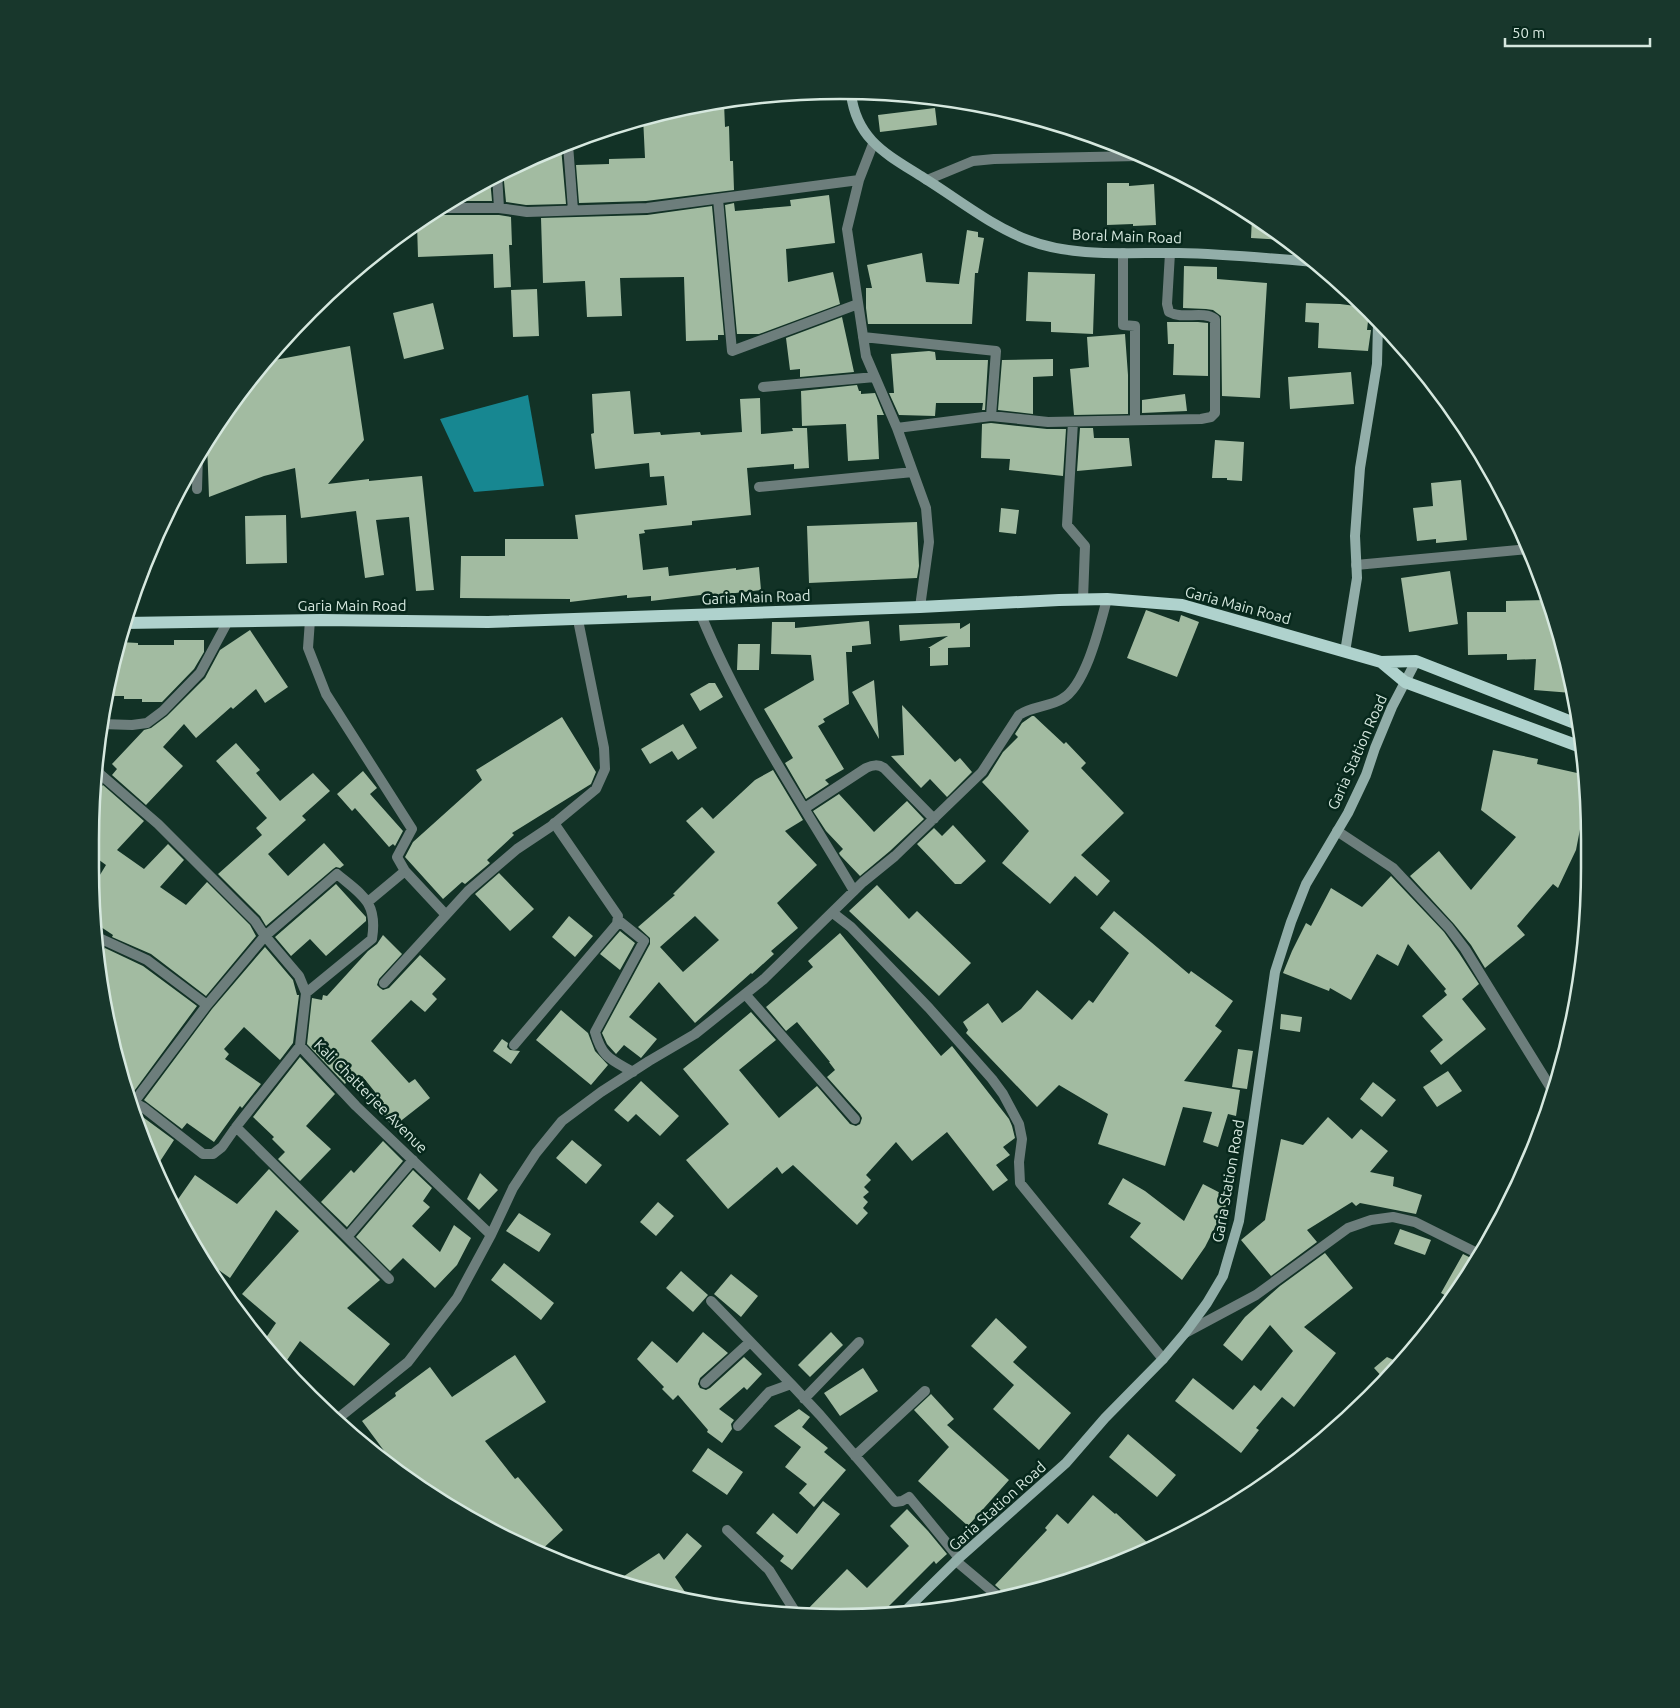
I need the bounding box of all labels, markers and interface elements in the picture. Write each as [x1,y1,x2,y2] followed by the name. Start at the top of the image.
[1505,15,1650,47] scale bar
[1512,24,1545,41] text: 50 m
[1072,226,1182,246] street label: Boral Main Road
[1183,583,1293,627] street label: Garia Main Road
[701,587,811,607] street label: Garia Main Road
[297,597,407,614] street label: Garia Main Road
[1324,692,1390,812] street label: Garia Station Road
[311,1036,431,1156] street label: Kali Chatterjee Avenue
[1209,1118,1247,1244] street label: Garia Station Road
[945,1458,1049,1554] street label: Garia Station Road

